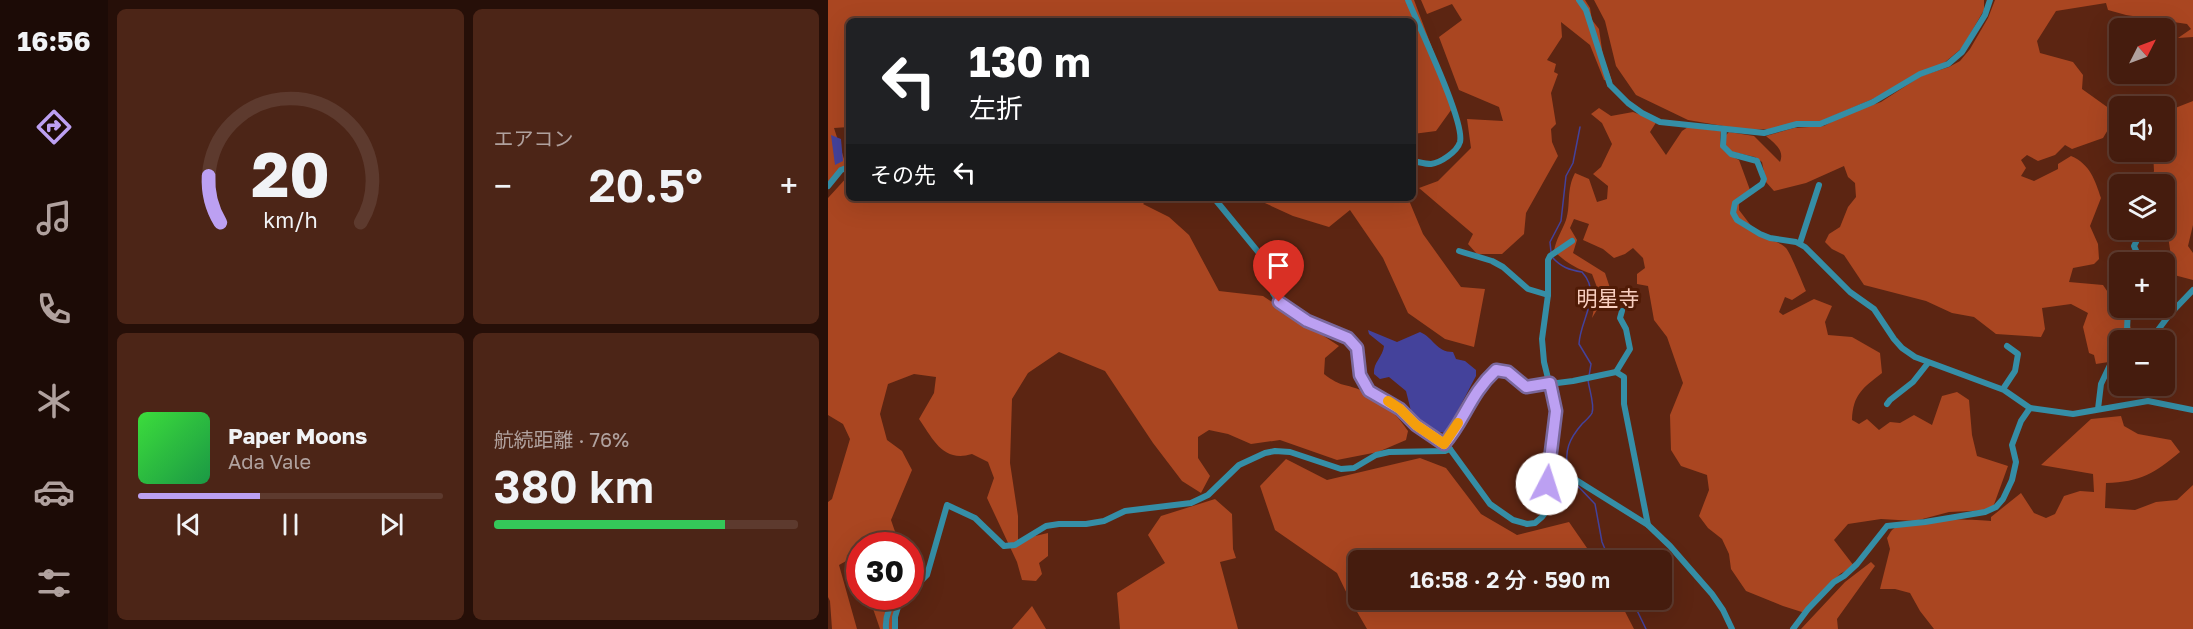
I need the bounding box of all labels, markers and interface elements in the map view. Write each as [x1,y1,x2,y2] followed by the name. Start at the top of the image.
[2109,18,2175,84] north arrow
[2109,18,2175,396] map controls
[17,25,91,57] text: 16:56
[969,36,1091,86] text: 130 m
[870,42,948,120] icon: left
[969,92,1023,124] text: 左折
[2109,96,2175,162] button: sound
[33,106,75,148] icon: directions
[494,126,574,150] text: エアコン
[251,136,330,211] text: 20
[948,156,981,189] icon: left
[589,158,703,212] text: 20.5°
[870,161,936,188] text: その先
[494,166,512,205] text: −
[780,166,798,205] text: +
[2109,174,2175,240] button: layers
[33,197,75,239] icon: music
[263,208,318,234] text: km/h
[1253,240,1304,302] pin
[1262,249,1295,282] icon: arrive
[2109,252,2175,318] button: +
[1577,285,1640,311] district label: 明星寺
[33,288,75,330] icon: phone
[2109,330,2175,396] button: −
[33,380,75,422] icon: climate
[228,422,367,449] text: Paper Moons
[494,427,629,451] text: 航続距離 · 76%
[228,449,311,473] text: Ada Vale
[1515,452,1579,516] position arrow
[494,459,654,513] text: 380 km
[33,471,75,513] icon: car
[172,508,205,541] icon: previous
[274,508,307,541] icon: pause
[375,508,408,541] icon: next
[846,532,924,610] speed limit sign: 30
[33,562,75,604] icon: filters
[1410,566,1610,593] text: 16:58 · 2 分 · 590 m

